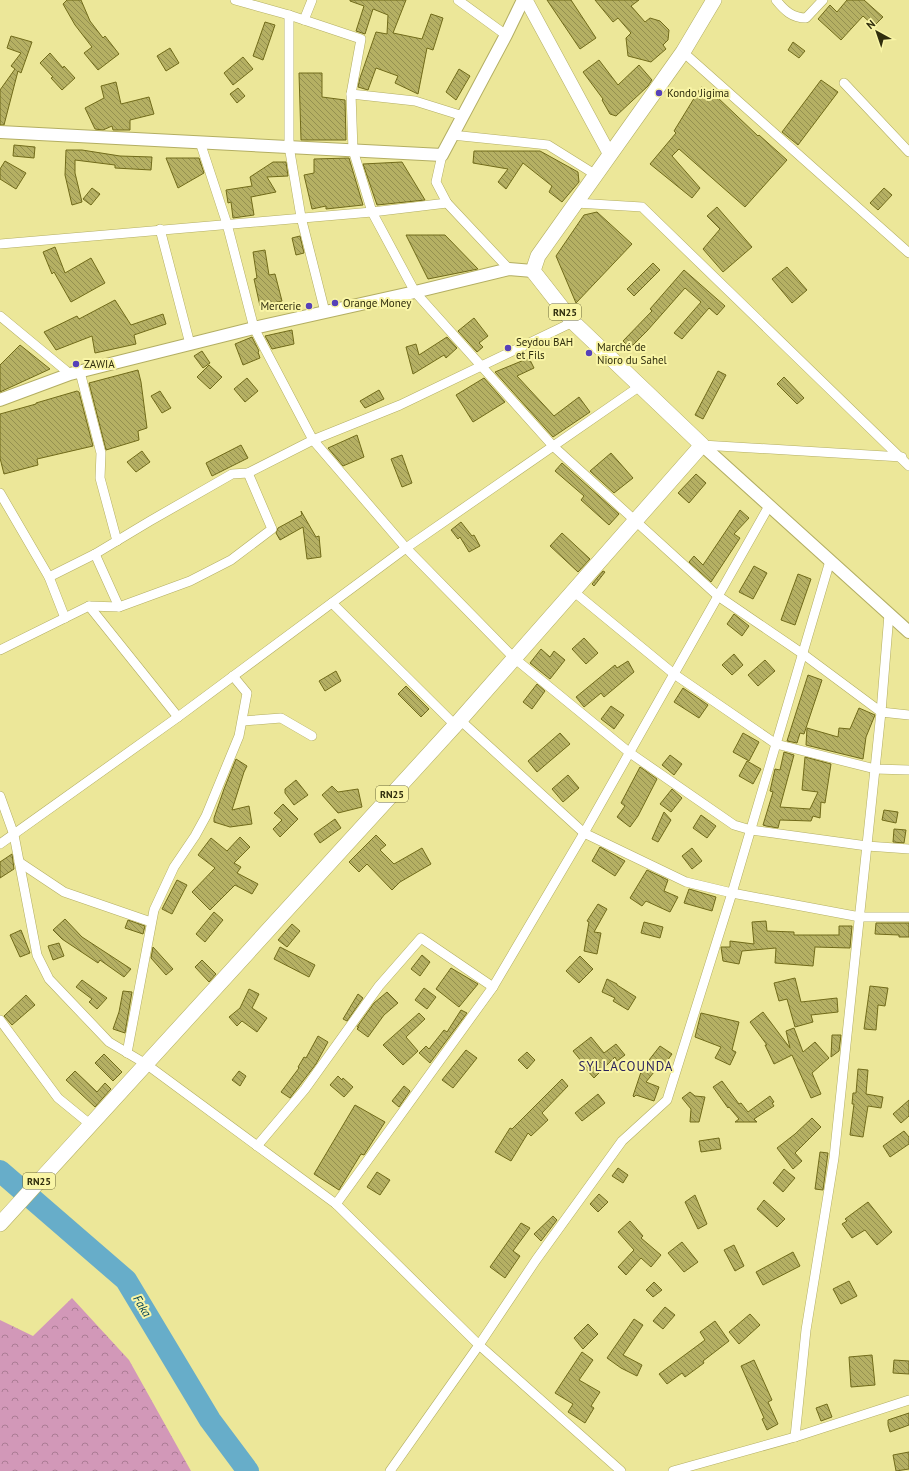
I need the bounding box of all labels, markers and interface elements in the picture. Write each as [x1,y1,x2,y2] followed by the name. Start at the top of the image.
[857,12,897,52] north arrow
[863,17,878,32] text: N
[667,86,729,100] place label: Kondo Jigima
[654,88,664,98] marker: Kondo Jigima
[343,296,412,310] place label: Orange Money
[330,298,340,308] marker: Orange Money
[260,299,301,313] place label: Mercerie
[304,301,314,311] marker: Mercerie
[549,304,581,320] road number: RN25
[516,335,573,362] place label: Seydou BAH et Fils
[597,340,668,367] place label: Marché de Nioro du Sahel
[503,343,513,353] marker: Seydou BAH et Fils
[584,348,594,358] marker: Marché de Nioro du Sahel
[84,357,115,371] place label: ZAWIA
[71,359,81,369] marker: ZAWIA
[376,786,408,802] road number: RN25
[579,1058,673,1075] district label: SYLLACOUNDA
[23,1173,55,1189] road number: RN25
[130,1292,155,1319] water label: Faka

